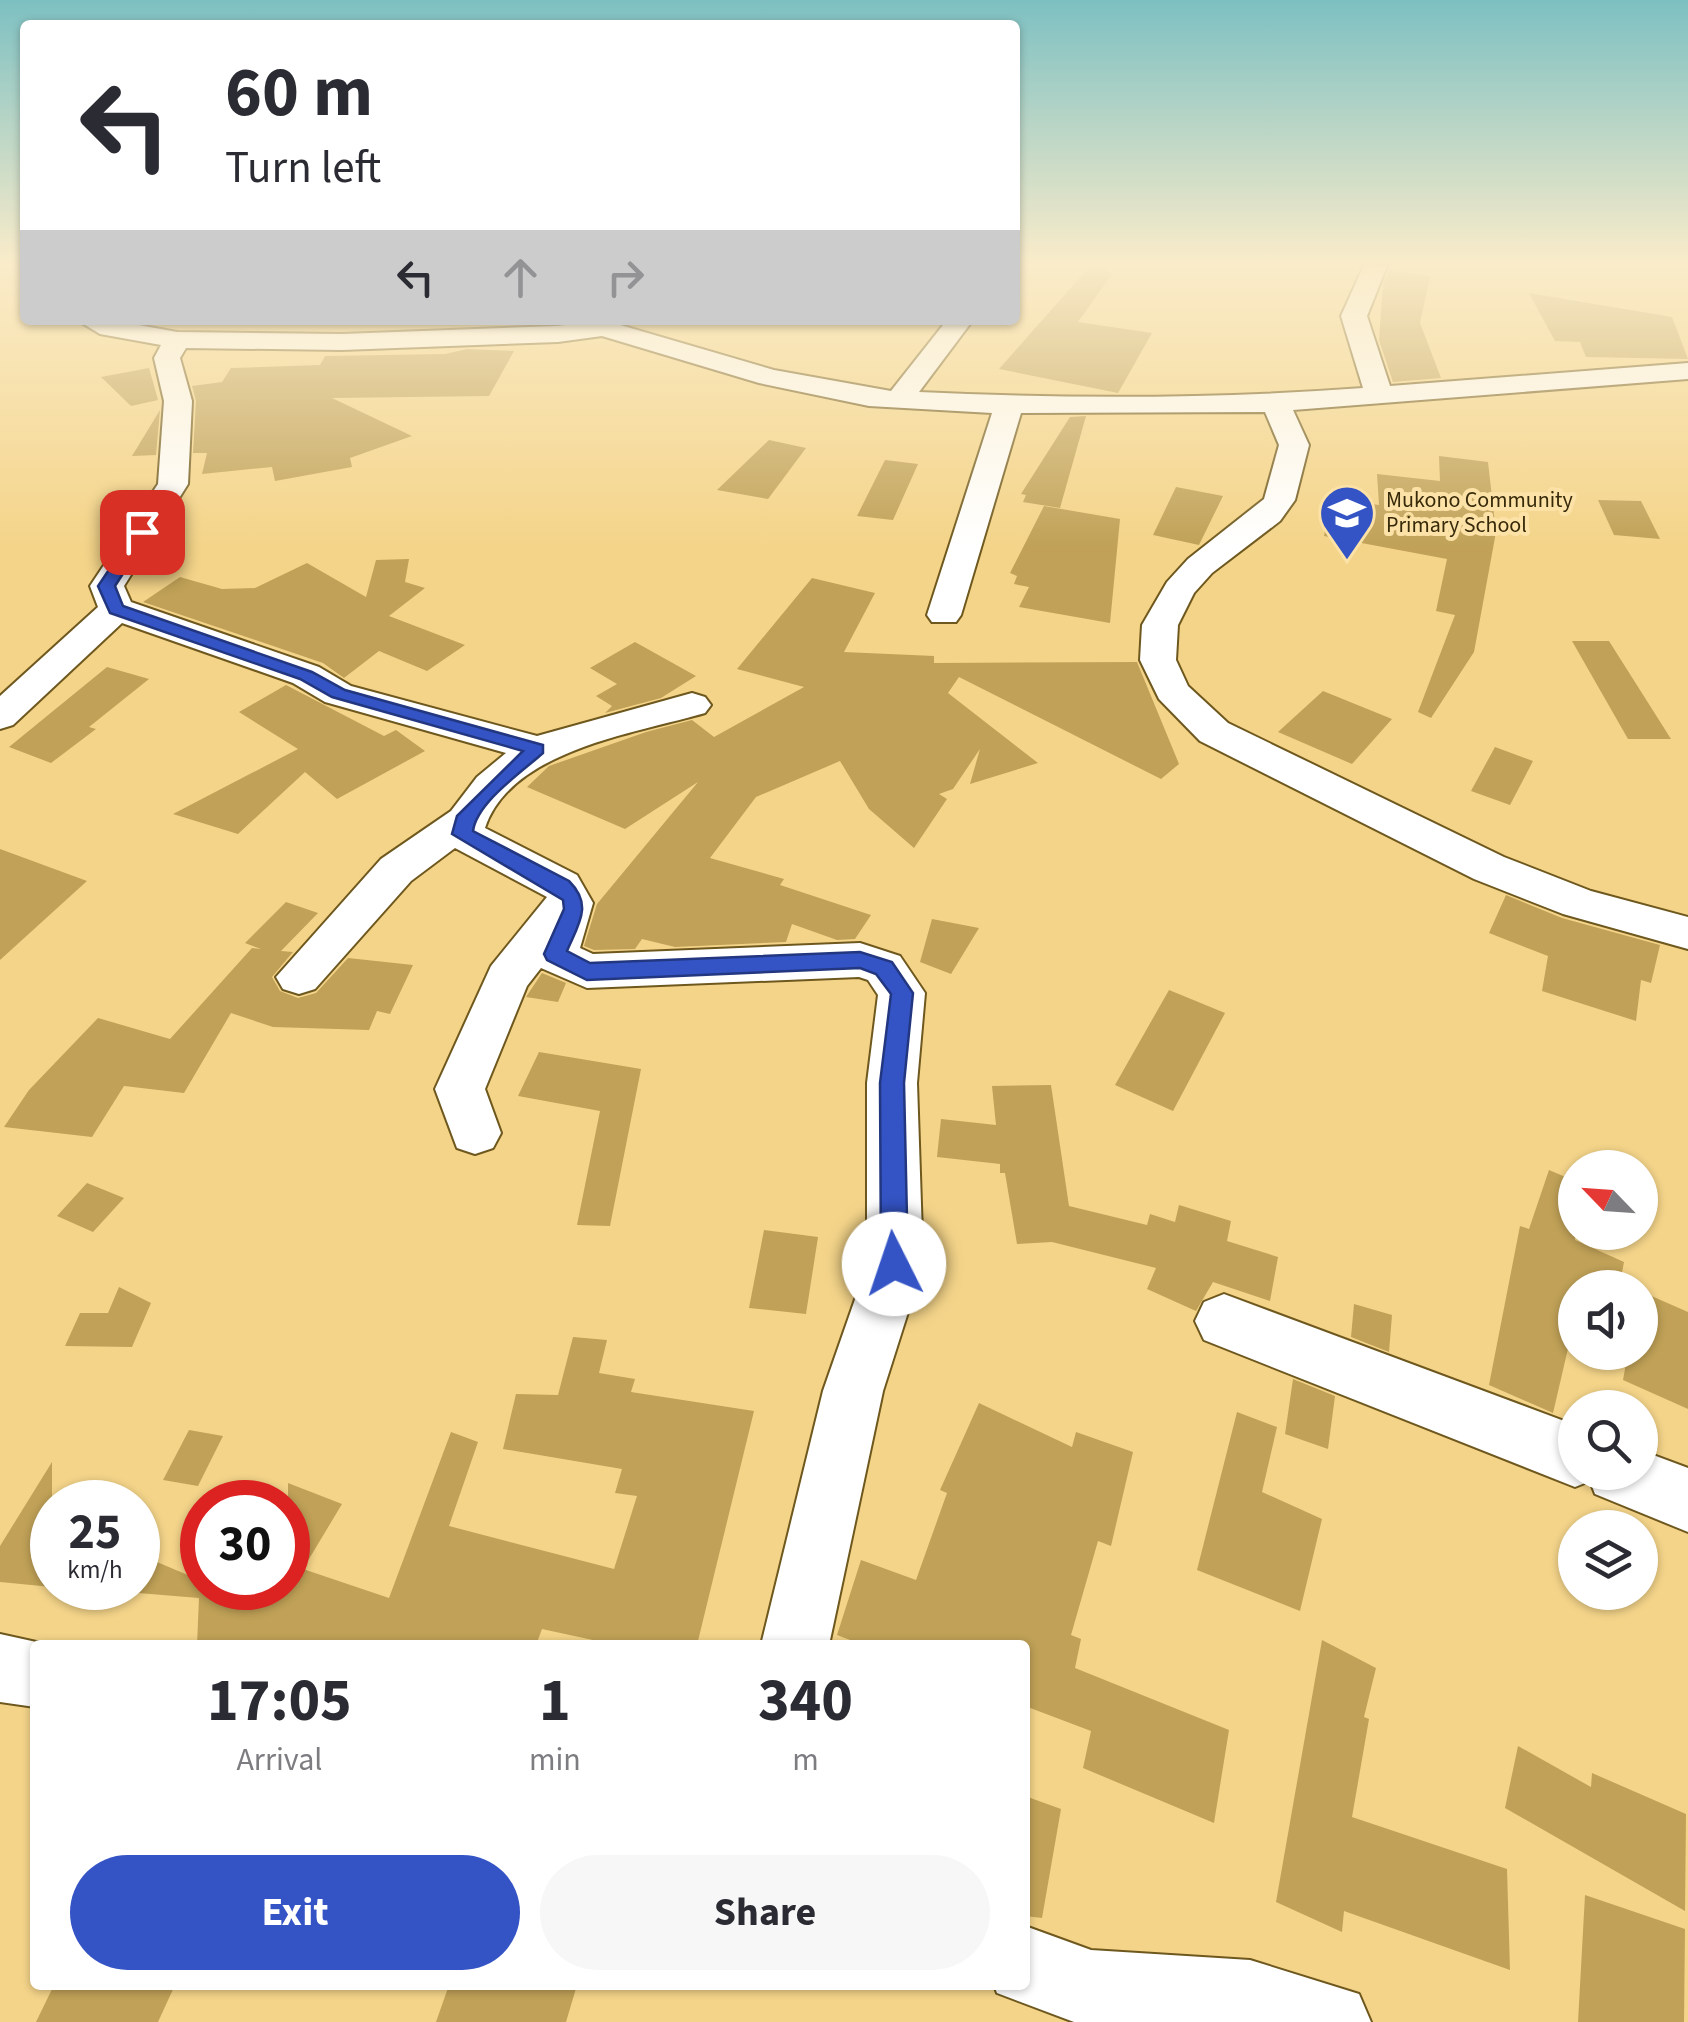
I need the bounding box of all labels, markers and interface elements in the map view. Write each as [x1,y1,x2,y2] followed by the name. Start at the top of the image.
[225,43,373,143] text: 60 m
[60,60,190,190] icon: left
[225,136,381,200] text: Turn left
[388,250,443,305] icon: left
[493,250,548,305] icon: ahead
[598,250,653,305] icon: right
[1317,483,1377,562] school or university icon: Mukono Community Primary School
[1386,484,1574,541] place label: Mukono Community Primary School
[100,490,185,575] pin
[115,505,170,560] icon: arrive
[1558,1150,1658,1250] north arrow
[1558,1150,1658,1610] map controls
[842,1212,946,1316] position arrow
[1558,1270,1658,1370] button: sound
[1558,1390,1658,1490] button: search
[180,1480,310,1610] speed limit sign: 30
[69,1497,121,1568] text: 25
[1558,1510,1658,1610] button: layers
[67,1552,123,1588] text: km/h
[207,1659,352,1744] text: 17:05
[539,1659,571,1744] text: 1
[758,1659,853,1744] text: 340
[236,1737,322,1783] text: Arrival
[529,1737,581,1783] text: min
[792,1737,819,1783] text: m
[70,1855,520,1970] button: Exit
[540,1855,990,1970] button: Share

